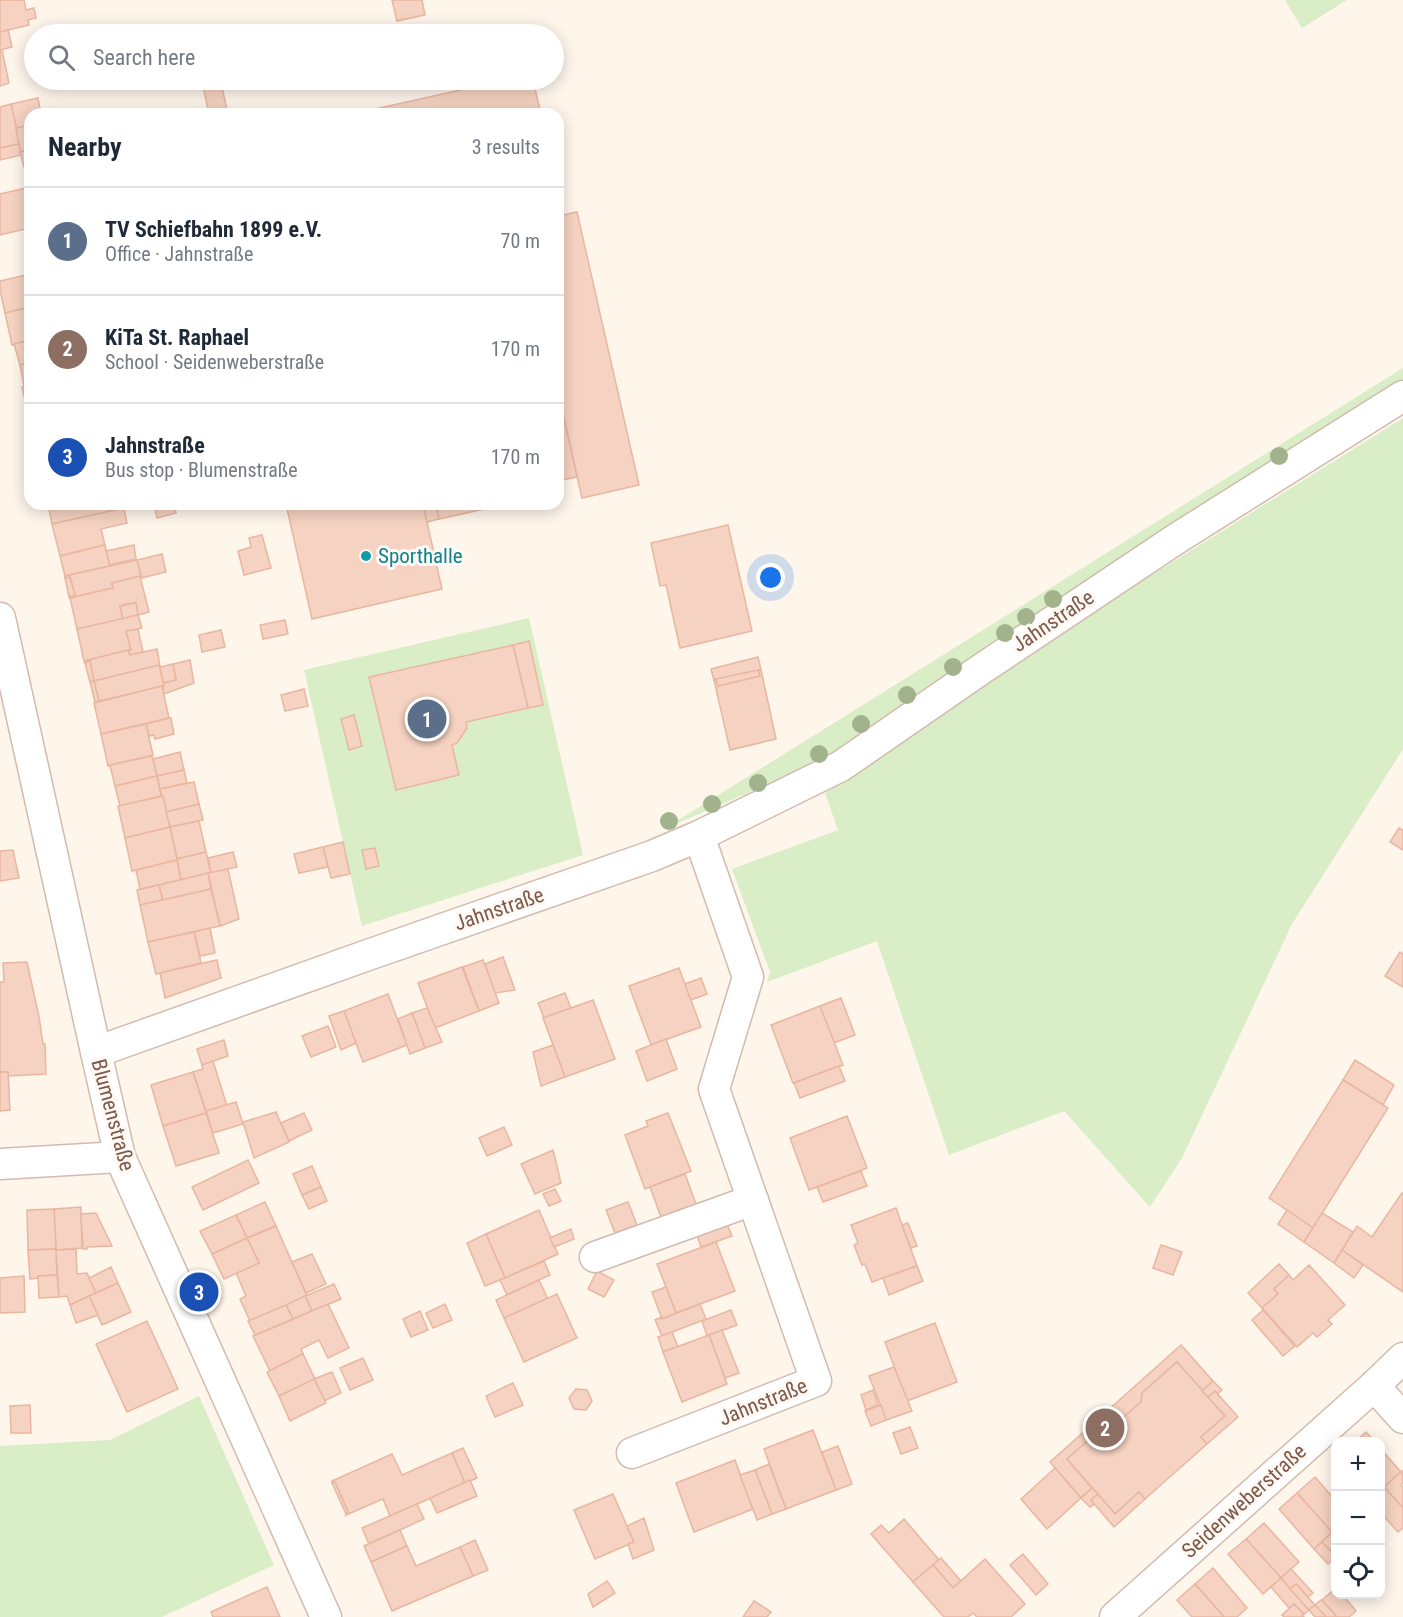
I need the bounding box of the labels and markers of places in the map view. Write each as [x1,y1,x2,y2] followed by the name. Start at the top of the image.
[378,544,463,568] place label: Sporthalle
[359,549,373,563] marker: Sporthalle
[408,696,446,742] pin: 1
[180,1270,218,1314] pin: 3
[1086,1406,1124,1450] pin: 2

